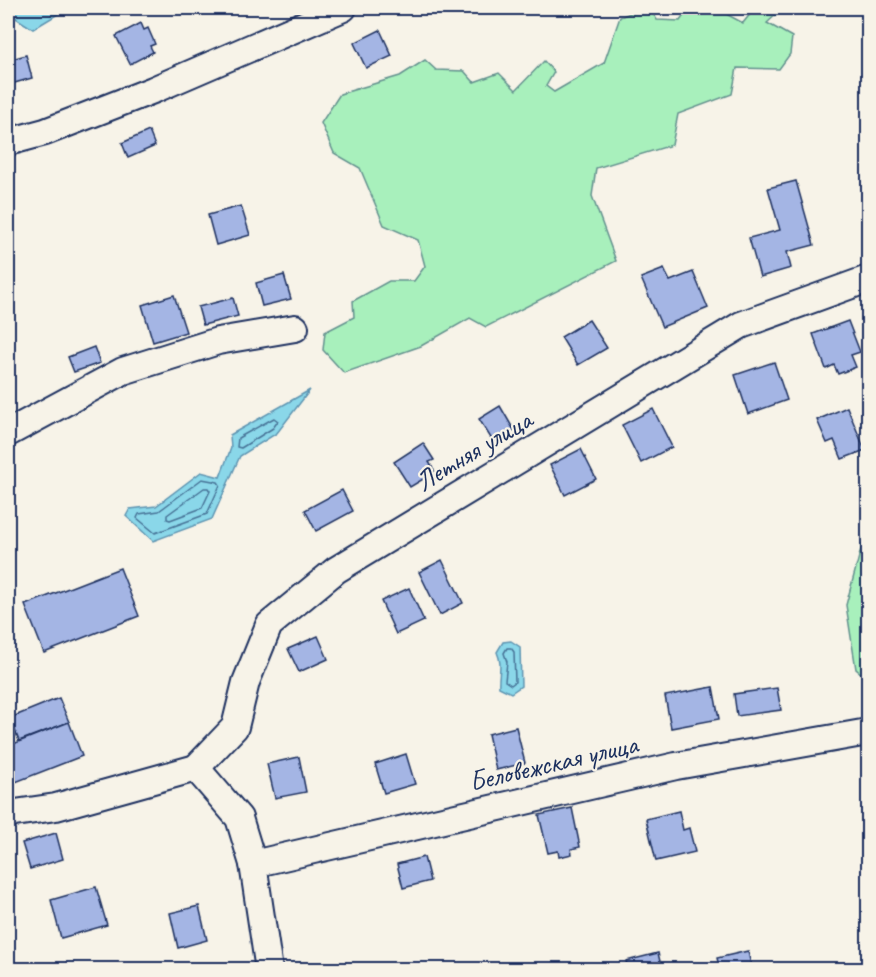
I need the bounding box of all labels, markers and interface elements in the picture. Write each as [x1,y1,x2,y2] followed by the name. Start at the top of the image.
[409,401,540,499] street label: Летняя улица
[465,726,643,799] street label: Беловежская улица

